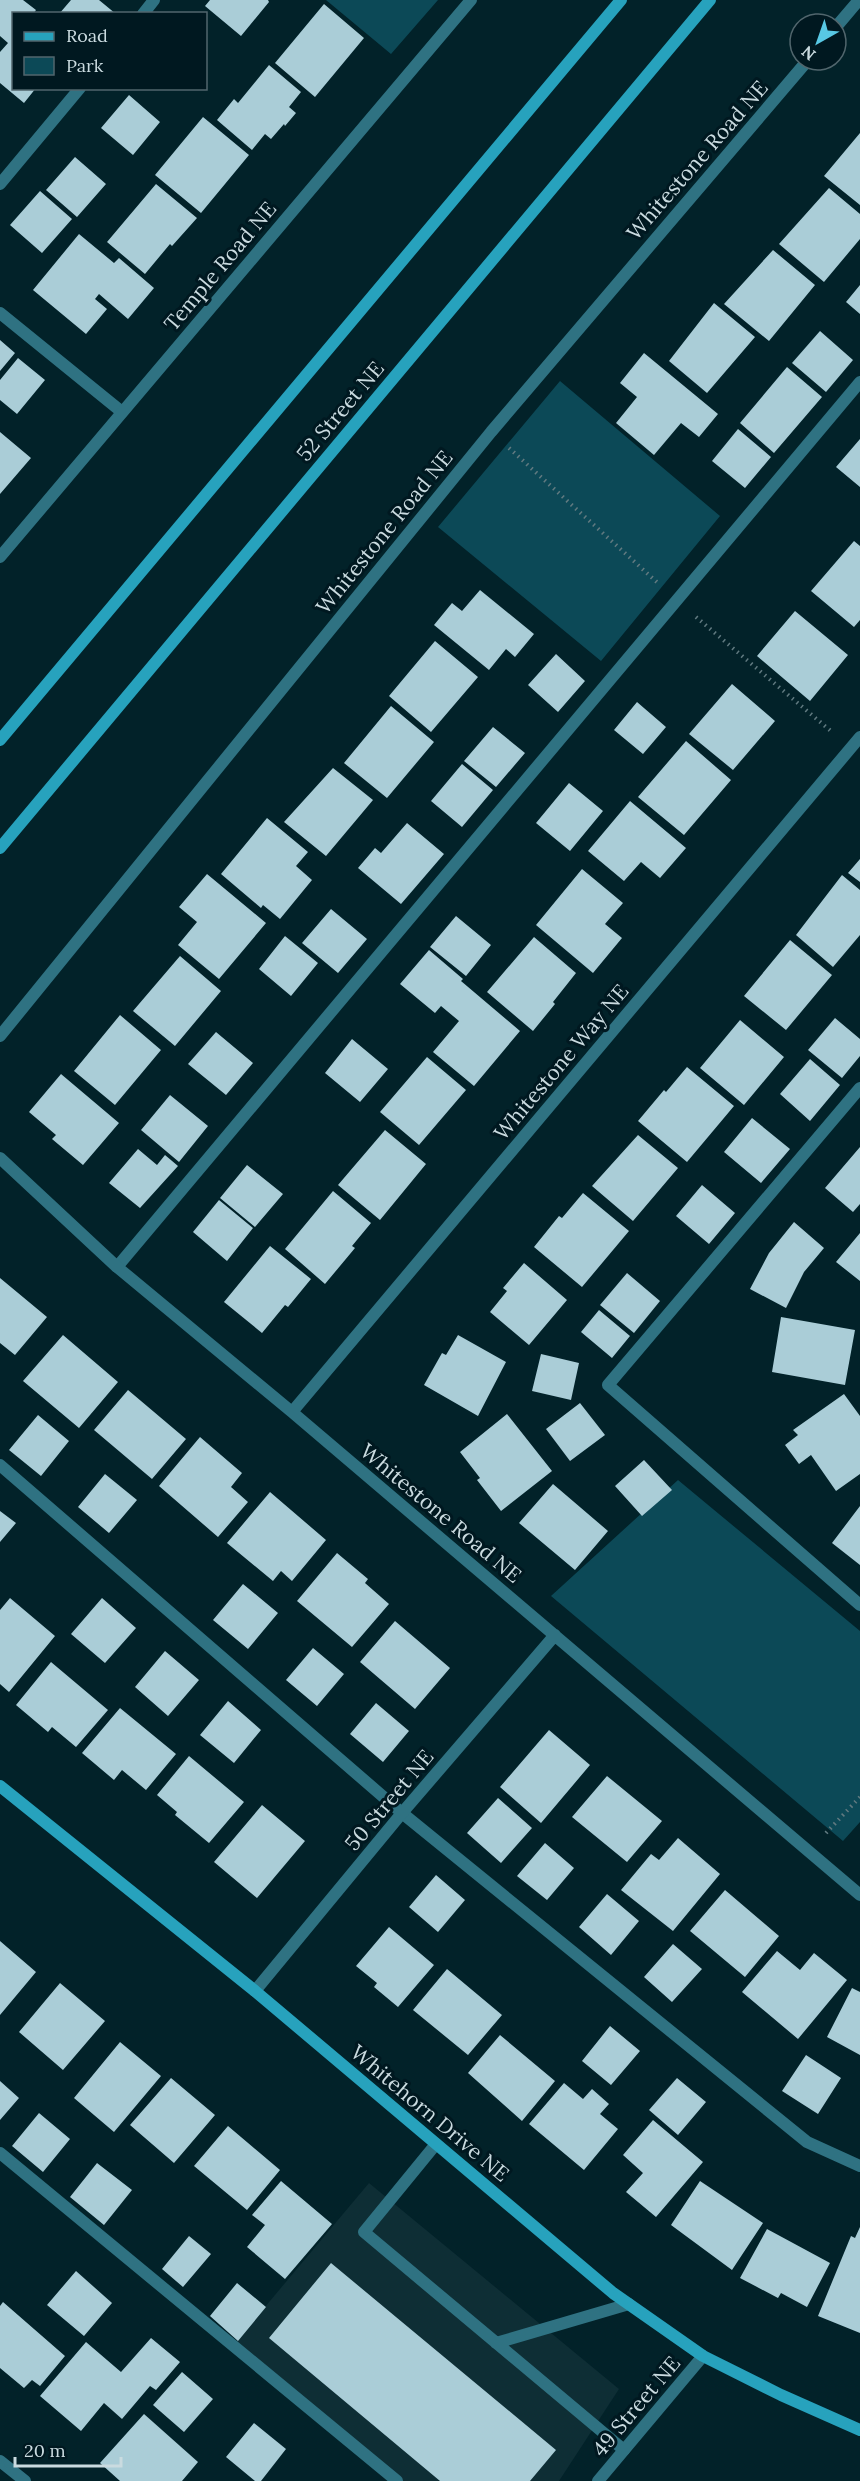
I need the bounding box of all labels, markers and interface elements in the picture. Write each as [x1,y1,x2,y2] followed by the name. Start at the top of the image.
[12,12,207,90] legend
[788,12,848,72] north arrow
[66,24,108,47] text: Road
[797,42,820,65] text: N
[66,54,104,77] text: Park
[620,75,774,245] street label: Whitestone Road NE
[158,196,282,336] street label: Temple Road NE
[290,355,390,467] street label: 52 Street NE
[310,445,458,619] street label: Whitestone Road NE
[488,978,634,1146] street label: Whitestone Way NE
[355,1437,527,1589] street label: Whitestone Road NE
[339,1744,439,1856] street label: 50 Street NE
[345,2039,515,2187] street label: Whitehorn Drive NE
[586,2350,686,2462] street label: 49 Street NE
[15,2430,122,2468] scale bar
[24,2439,66,2462] text: 20 m

